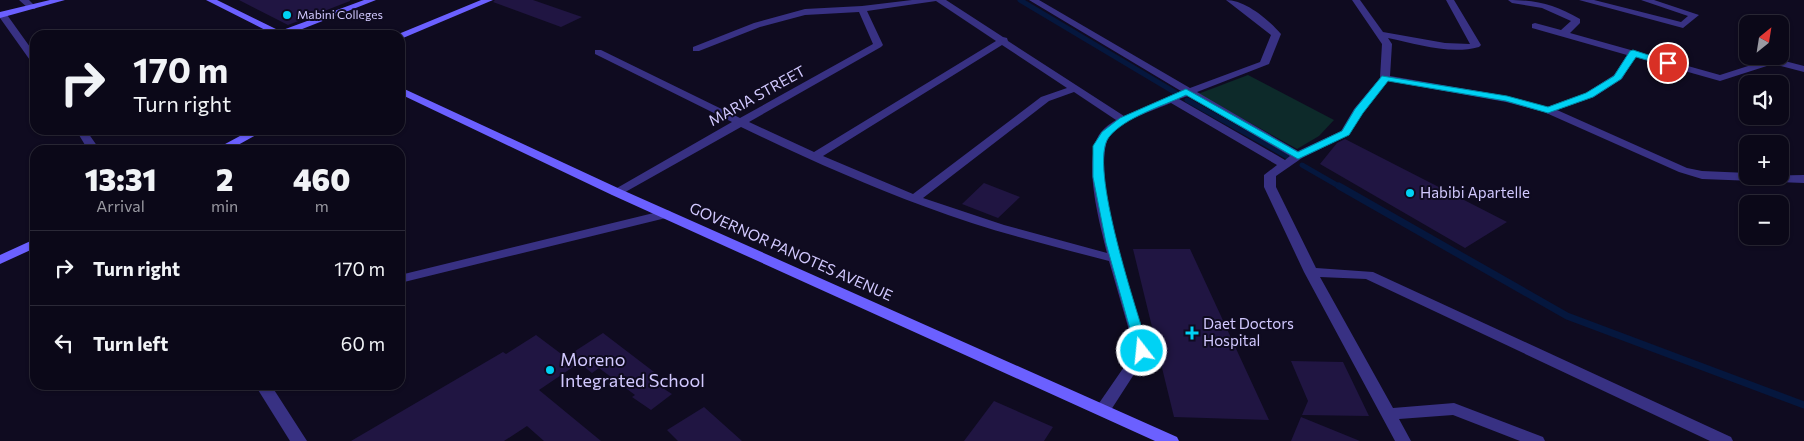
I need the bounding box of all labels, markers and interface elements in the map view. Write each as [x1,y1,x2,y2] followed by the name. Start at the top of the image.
[297,7,383,21] place label: Mabini Colleges
[281,9,293,21] marker: Mabini Colleges
[1739,15,1789,65] north arrow
[1739,15,1789,245] map controls
[1647,42,1689,84] pin
[133,47,228,90] text: 170 m
[1654,49,1682,77] icon: arrive
[50,50,115,115] icon: right
[705,61,808,129] street label: MARIA STREET
[1739,75,1789,125] button: sound
[133,90,231,117] text: Turn right
[1739,135,1789,185] button: +
[85,160,156,197] text: 13:31
[216,160,233,197] text: 2
[293,160,350,197] text: 460
[1420,183,1530,201] place label: Habibi Apartelle
[1404,187,1416,199] marker: Habibi Apartelle
[1739,195,1789,245] button: −
[96,196,145,215] text: Arrival
[211,196,238,215] text: min
[315,196,329,215] text: m
[687,198,896,304] street label: GOVERNOR PANOTES AVENUE
[50,254,78,282] icon: right
[93,257,180,280] text: Turn right
[334,257,385,280] text: 170 m
[1203,314,1294,349] place label: Daet Doctors Hospital
[1115,324,1167,376] position arrow
[1185,326,1199,340] marker: Daet Doctors Hospital
[50,329,78,357] icon: left
[93,332,168,355] text: Turn left
[341,332,385,355] text: 60 m
[560,348,705,391] place label: Moreno Integrated School
[544,364,556,376] marker: Moreno Integrated School

